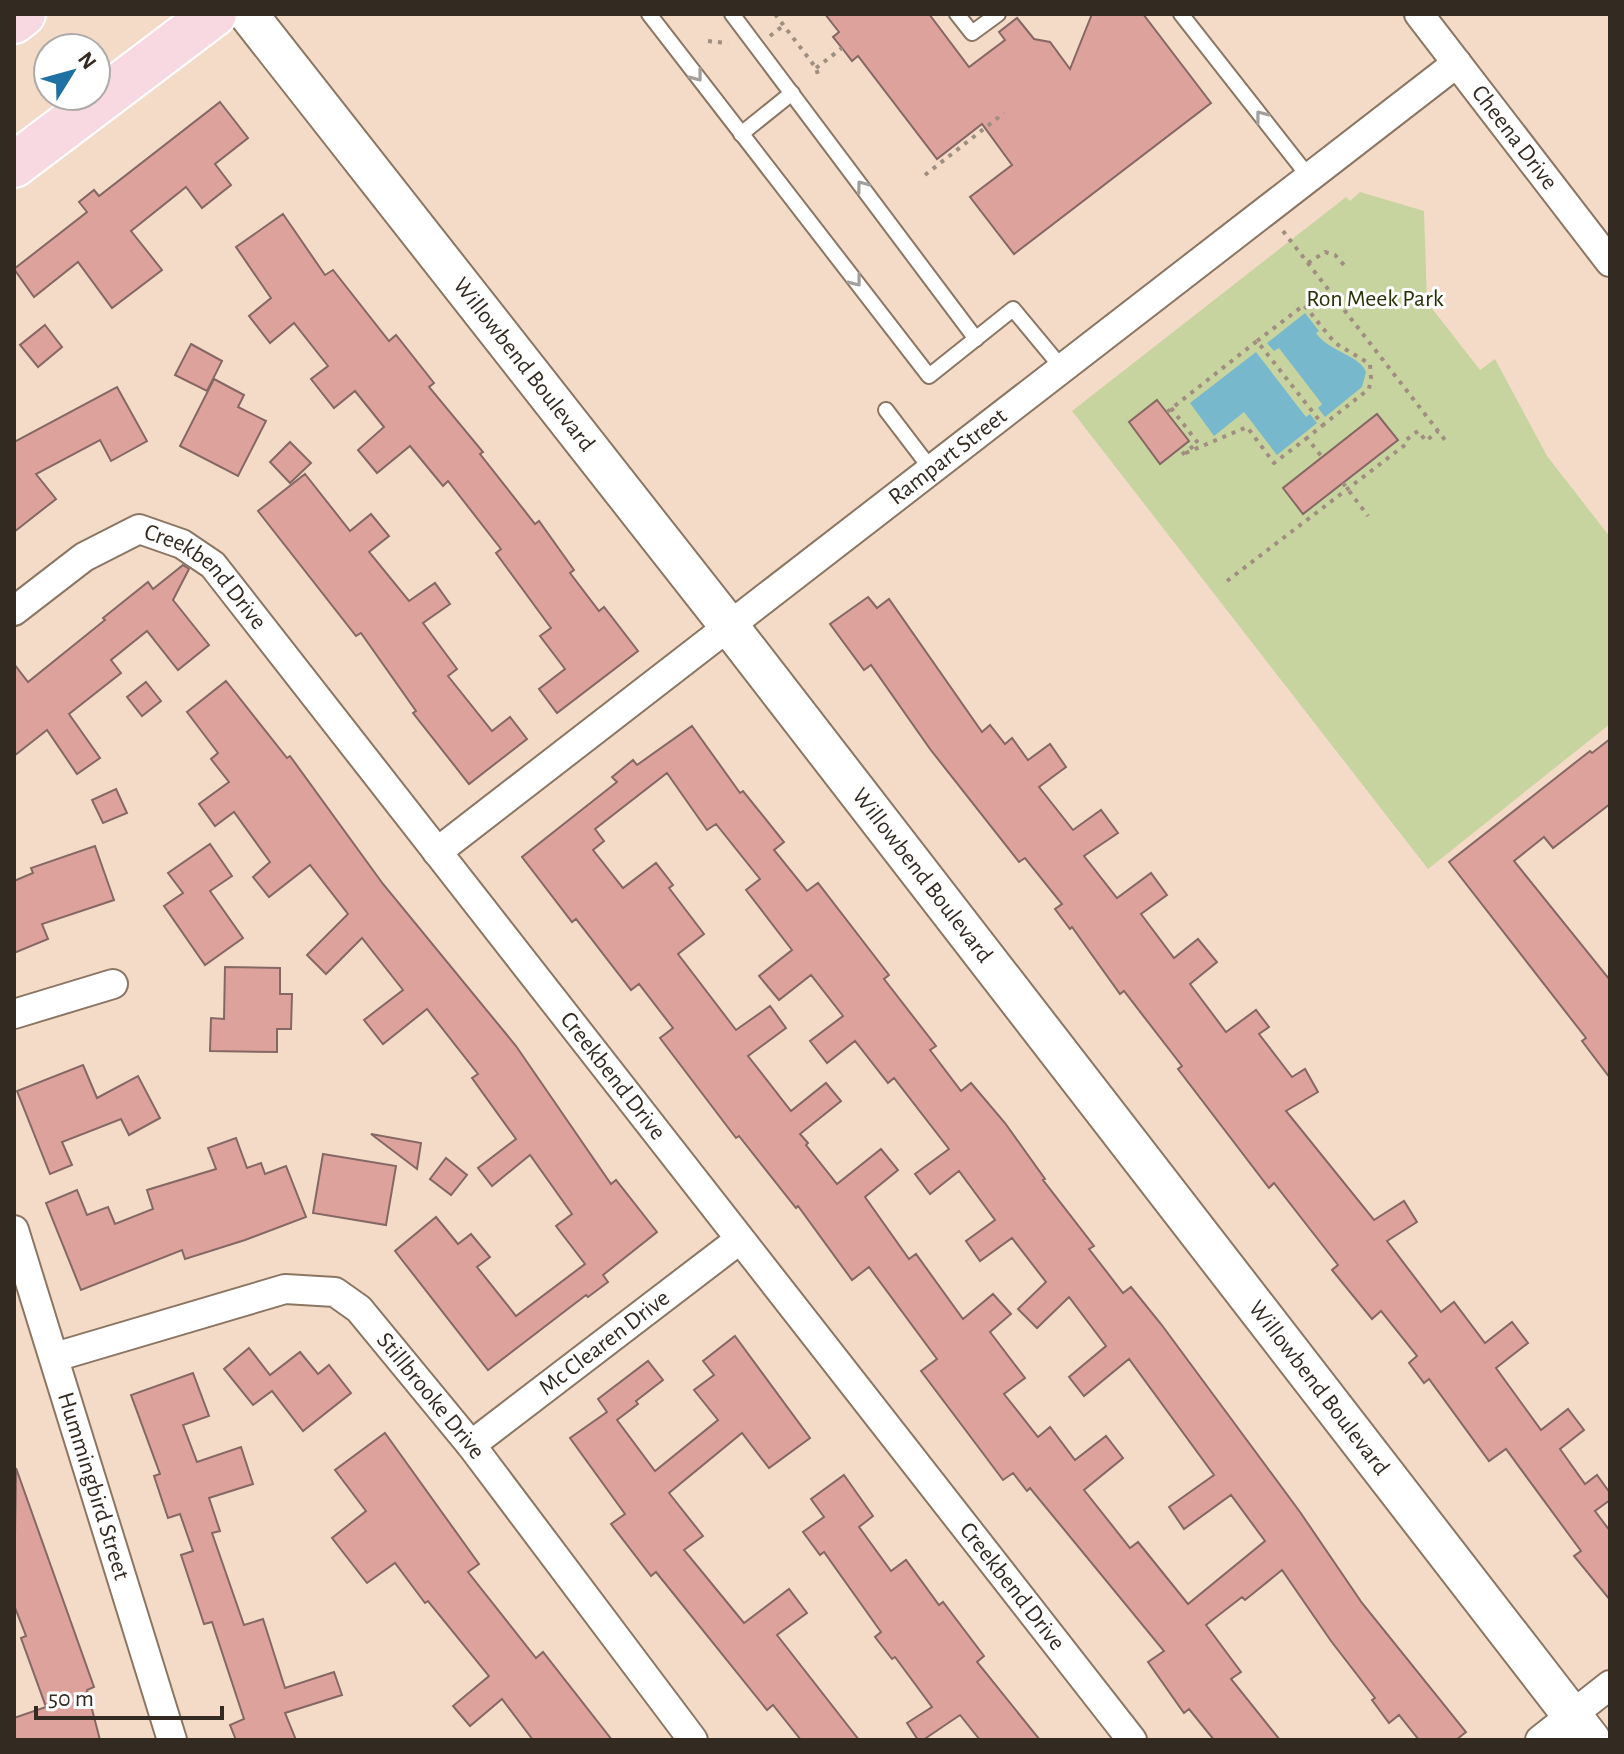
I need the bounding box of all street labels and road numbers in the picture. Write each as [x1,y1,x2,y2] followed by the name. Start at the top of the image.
[1467,81,1562,194] street label: Cheena Drive
[448,273,599,456] street label: Willowbend Boulevard
[885,404,1012,510] street label: Rampart Street
[141,520,271,634] street label: Creekbend Drive
[847,784,997,967] street label: Willowbend Boulevard
[556,1008,670,1145] street label: Creekbend Drive
[535,1286,674,1400] street label: Mc Clearen Drive
[1244,1296,1394,1480] street label: Willowbend Boulevard
[372,1328,489,1464] street label: Stillbrooke Drive
[53,1389,134,1583] street label: Hummingbird Street
[955,1518,1069,1655] street label: Creekbend Drive

